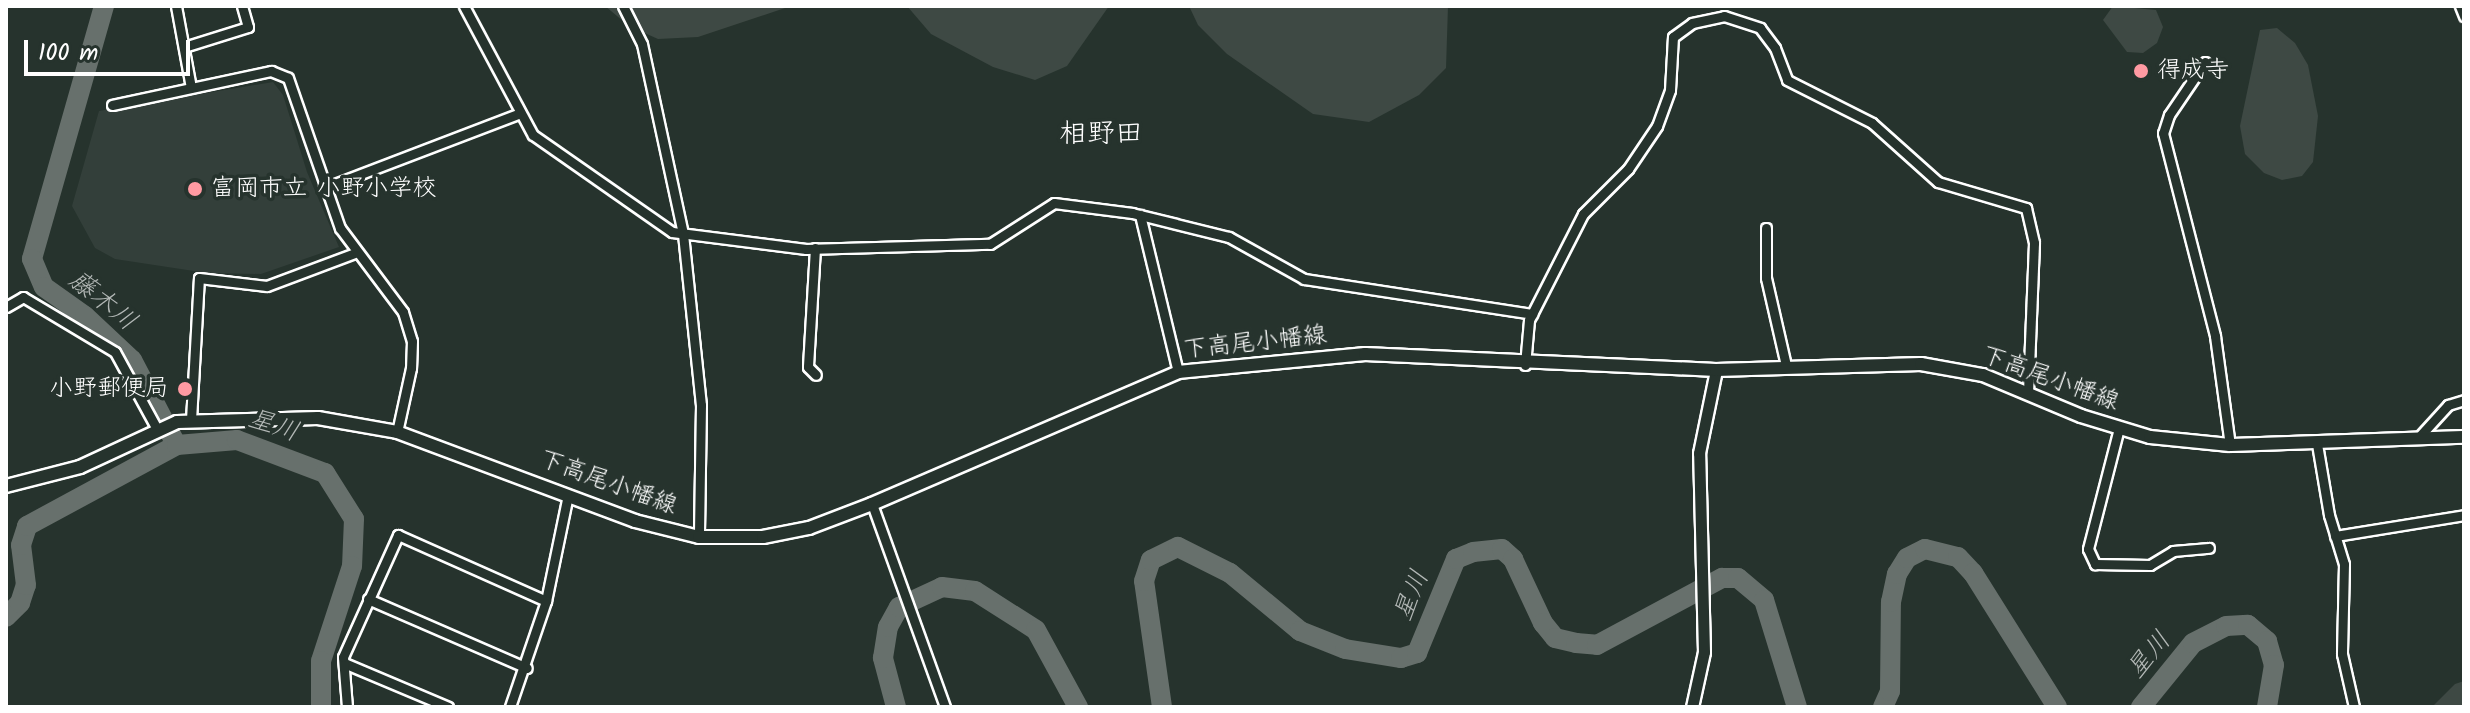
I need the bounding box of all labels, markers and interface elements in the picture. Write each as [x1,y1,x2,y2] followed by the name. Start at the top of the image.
[28,24,194,74] scale bar
[38,34,98,73] text: 100 m
[2157,57,2229,85] place label: 得成寺
[2132,62,2150,80] marker: 得成寺
[1059,118,1143,152] district label: 相野田
[211,175,437,203] place label: 富岡市立 小野小学校
[186,180,204,198] marker: 富岡市立 小野小学校
[62,265,142,339] water label: 藤木川
[1182,321,1328,365] street label: 下高尾小幡線
[1977,341,2123,417] street label: 下高尾小幡線
[49,375,169,403] place label: 小野郵便局
[176,380,194,398] marker: 小野郵便局
[243,404,303,450] water label: 星川
[535,445,681,521] street label: 下高尾小幡線
[1389,566,1437,626] water label: 星川
[2121,626,2179,686] water label: 星川

